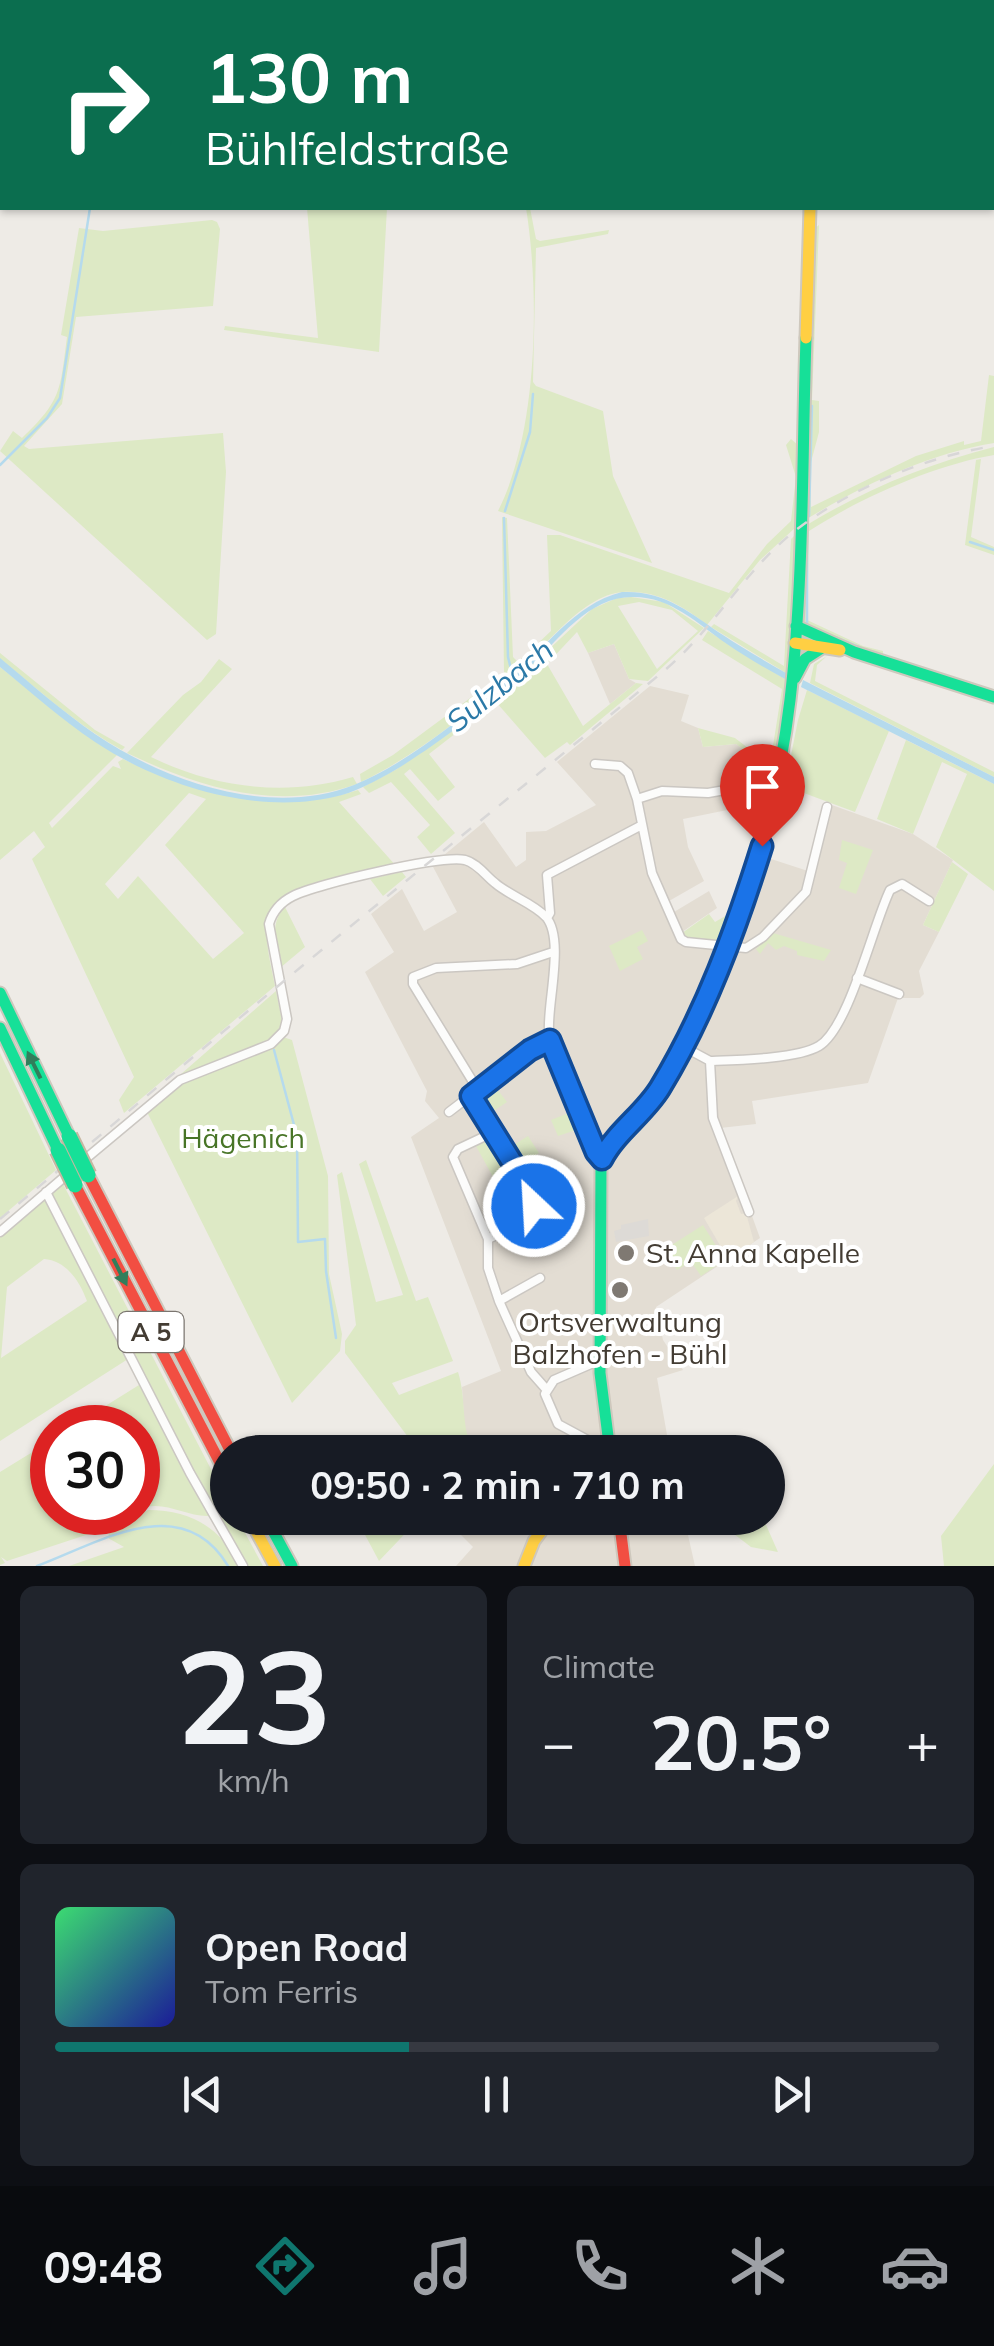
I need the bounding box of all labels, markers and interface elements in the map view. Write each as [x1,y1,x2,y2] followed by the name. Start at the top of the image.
[205,33,413,121] text: 130 m
[40,40,170,170] icon: right
[205,120,509,176] text: Bühlfeldstraße
[438,630,561,740] water label: Sulzbach
[720,744,805,847] pin
[735,759,790,814] icon: arrive
[26,1050,43,1079] one-way arrow
[181,1120,305,1155] park label: Hägenich
[482,1154,586,1258] position arrow
[646,1235,860,1270] place label: St. Anna Kapelle
[615,1242,637,1264] marker: St. Anna Kapelle
[111,1257,128,1286] one-way arrow
[609,1279,631,1301] marker: Ortsverwaltung Balzhofen - Bühl
[513,1304,727,1371] place label: Ortsverwaltung Balzhofen - Bühl
[118,1312,184,1352] road number: A 5
[30,1405,160,1535] speed limit sign: 30
[310,1461,685,1509] text: 09:50 · 2 min · 710 m
[175,1613,332,1777] text: 23
[542,1646,655,1686] text: Climate
[649,1695,832,1789] text: 20.5°
[542,1708,575,1777] text: −
[906,1708,939,1777] text: +
[217,1760,290,1800] text: km/h
[205,1923,408,1971] text: Open Road
[205,1971,358,2011] text: Tom Ferris
[175,2067,230,2122] icon: previous
[469,2067,524,2122] icon: pause
[764,2067,819,2122] icon: next
[250,2231,320,2301] icon: directions
[408,2231,478,2301] icon: music
[565,2231,635,2301] icon: phone
[723,2231,793,2301] icon: climate
[880,2231,950,2301] icon: car
[44,2238,163,2294] text: 09:48

